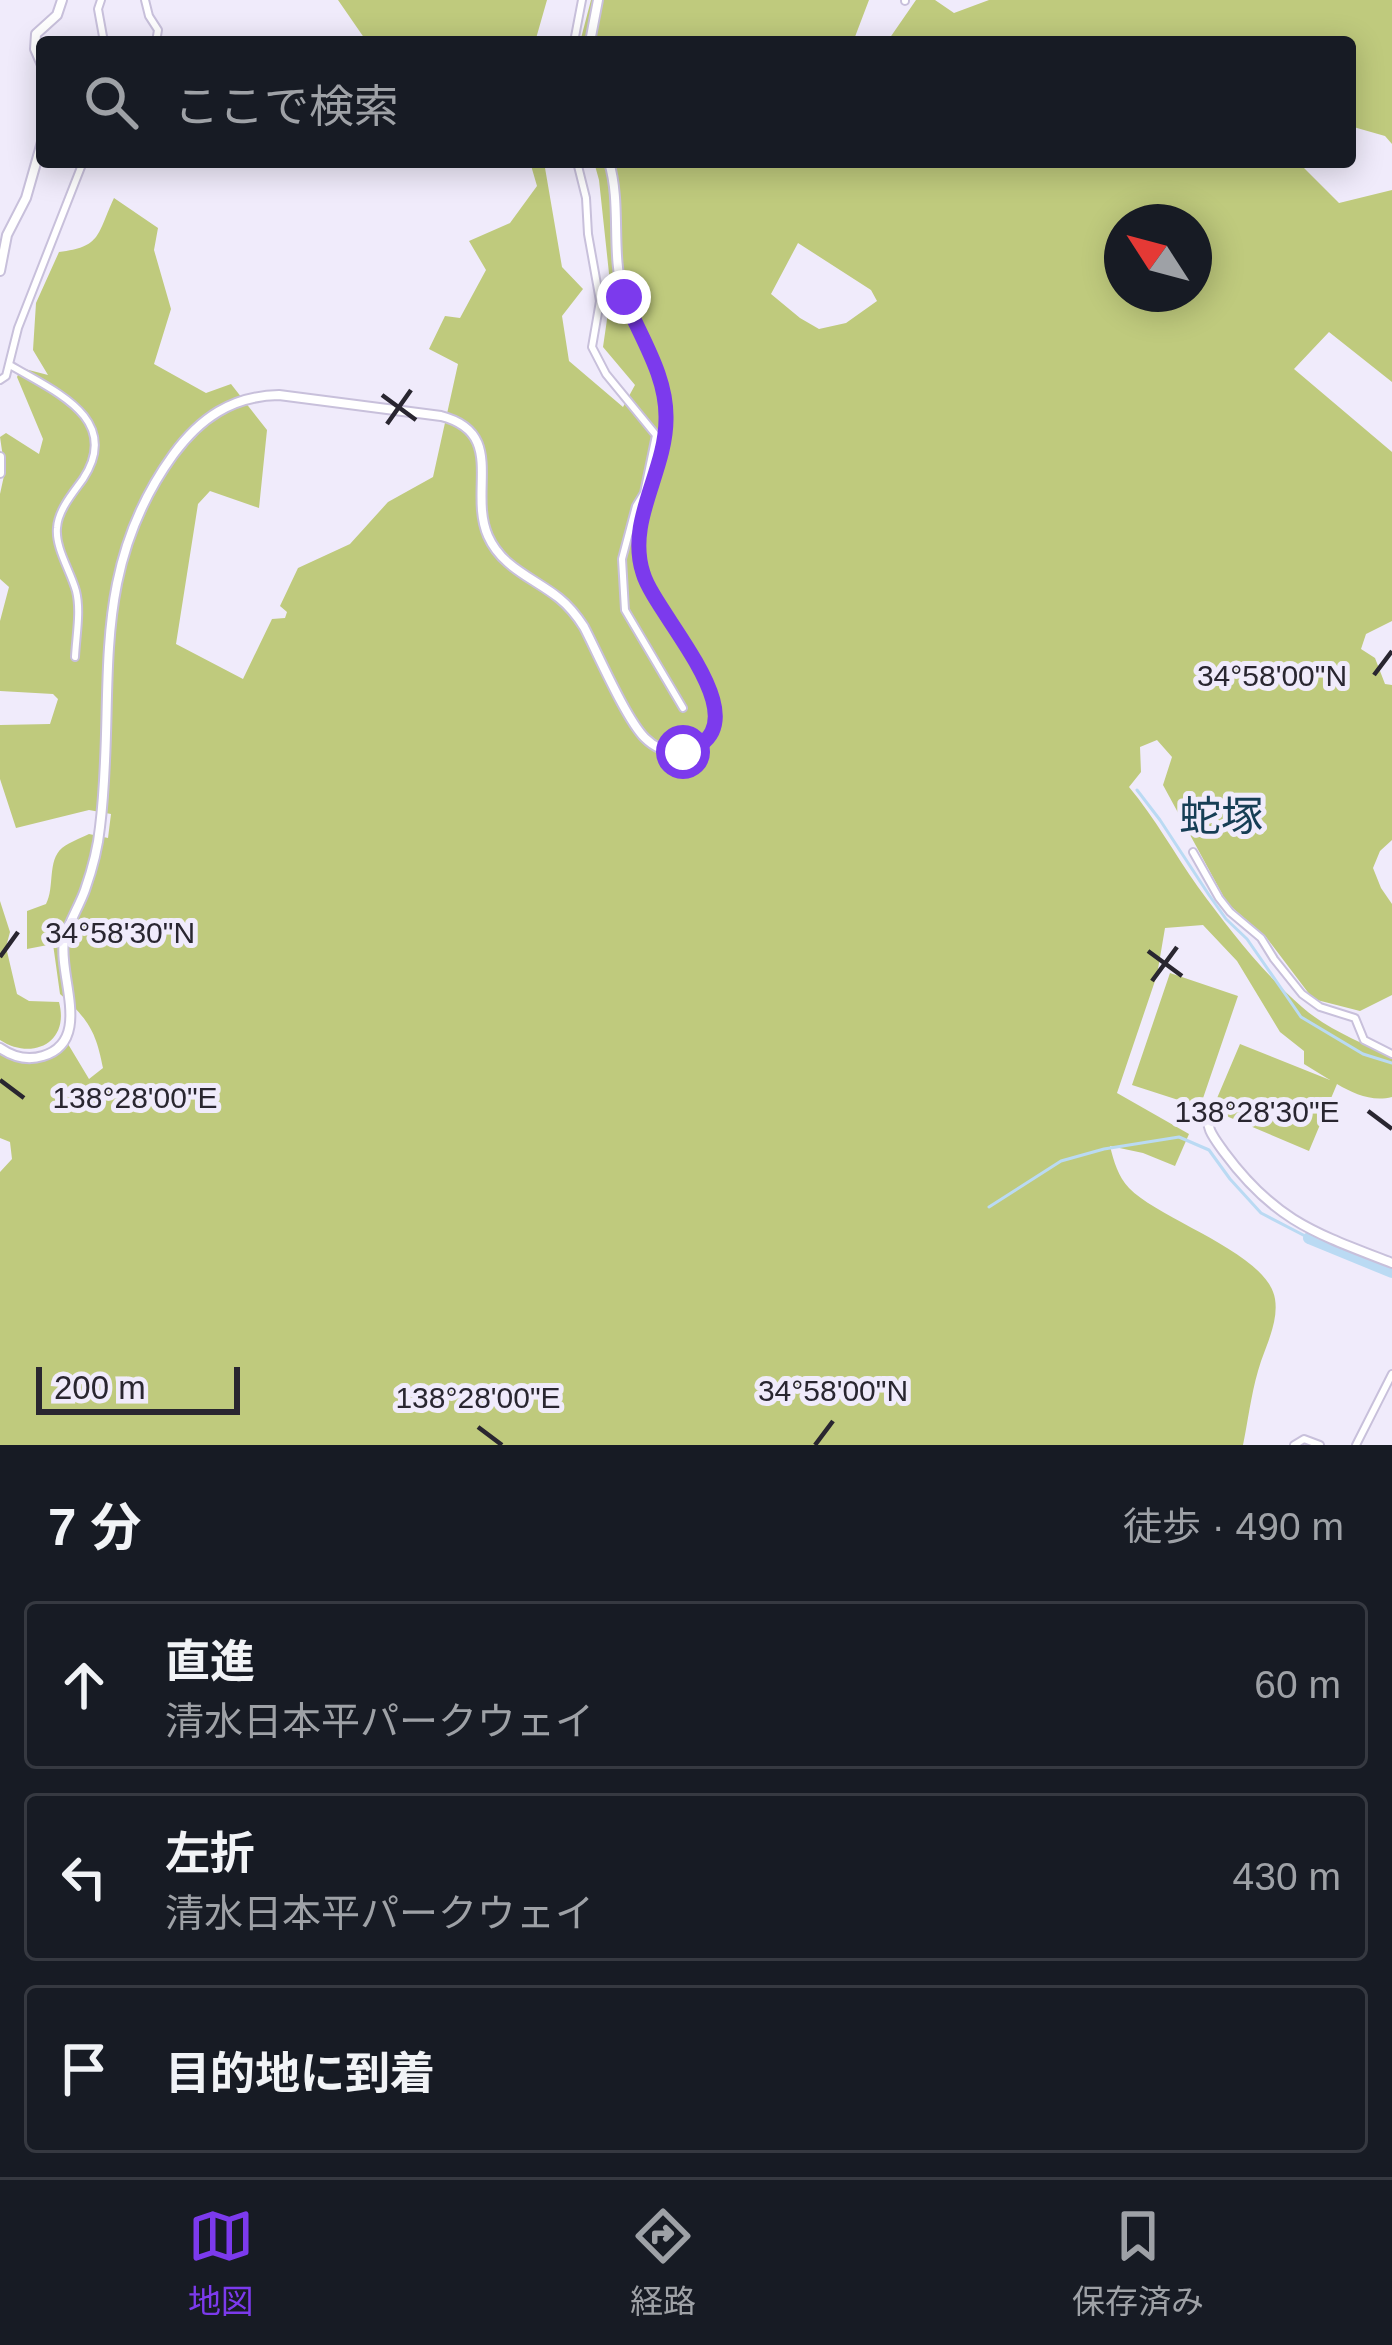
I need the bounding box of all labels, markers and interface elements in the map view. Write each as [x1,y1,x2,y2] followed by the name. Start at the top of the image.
[36,36,1356,168] search box
[78,69,144,135] icon: search
[174,81,399,132] text: ここで検索
[1104,204,1212,312] north arrow
[597,270,651,324] route end
[1197,659,1347,692] text: 34°58'00"N
[656,725,710,779] route start
[1179,793,1263,840] district label: 蛇塚
[45,916,195,949] text: 34°58'30"N
[52,1081,218,1114] text: 138°28'00"E
[1174,1095,1340,1128] text: 138°28'30"E
[36,1361,240,1414] scale bar
[54,1369,146,1406] text: 200 m
[758,1374,908,1407] text: 34°58'00"N
[395,1381,561,1414] text: 138°28'00"E
[48,1499,142,1556] text: 7 分
[1123,1505,1344,1548] text: 徒歩 · 490 m
[165,1636,255,1687] text: 直進
[51,1652,117,1718] icon: ahead
[1254,1663,1341,1706] text: 60 m
[165,1700,594,1743] text: 清水日本平パークウェイ
[165,1828,255,1879] text: 左折
[51,1844,117,1910] icon: left
[1233,1855,1341,1898] text: 430 m
[165,1892,594,1935] text: 清水日本平パークウェイ
[51,2036,117,2102] icon: arrive
[165,2048,435,2099] text: 目的地に到着
[188,2203,254,2323] tab: 地図
[630,2203,696,2323] tab: 経路
[1072,2203,1204,2323] tab: 保存済み

